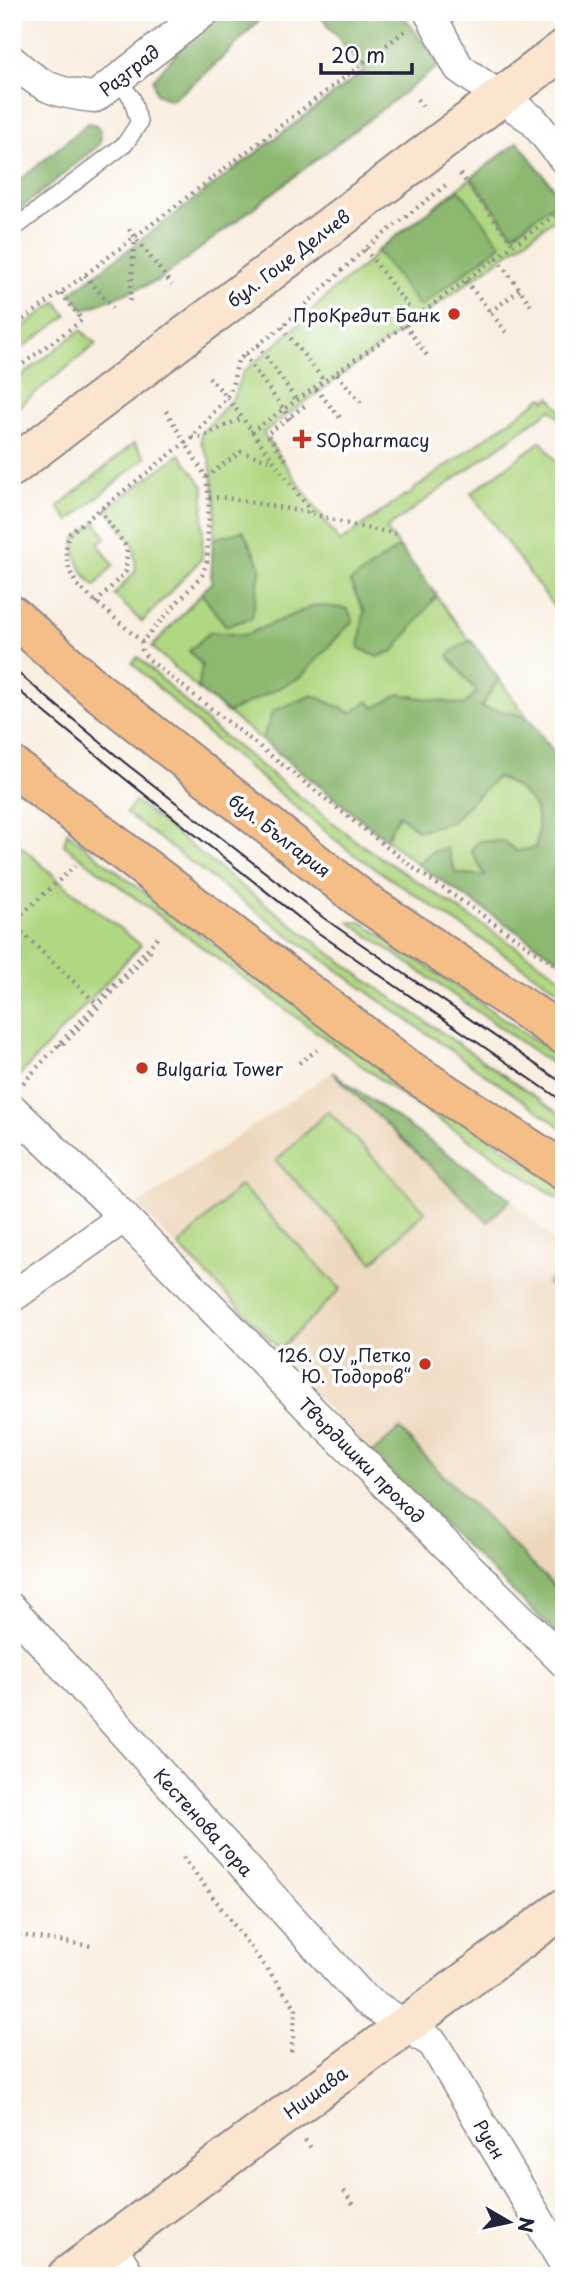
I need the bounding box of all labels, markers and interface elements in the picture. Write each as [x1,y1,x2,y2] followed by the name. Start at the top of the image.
[321,32,412,76] scale bar
[93,38,165,102] street label: Разград
[331,38,385,70] text: 20 m
[221,203,355,313] street label: бул. Гоце Делчев
[293,301,440,328] place label: ПроКредит Банк
[446,306,462,322] marker: ПроКредит Банк
[316,426,430,453] place label: SOpharmacy
[294,431,310,447] marker: SOpharmacy
[223,786,337,884] street label: бул. България
[156,1055,284,1082] place label: Bulgaria Tower
[134,1060,150,1076] marker: Bulgaria Tower
[277,1341,412,1389] place label: 126. ОУ „Петко Ю. Тодоров“
[417,1356,433,1372] marker: 126. ОУ „Петко Ю. Тодоров“
[293,1391,431,1529] street label: Твърдишки проход
[148,1762,260,1883] street label: Кестенова гора
[277,2059,353,2125] street label: Нишава
[468,2114,512,2164] street label: Руен
[475,2186,544,2256] north arrow
[512,2215,542,2234] text: N

